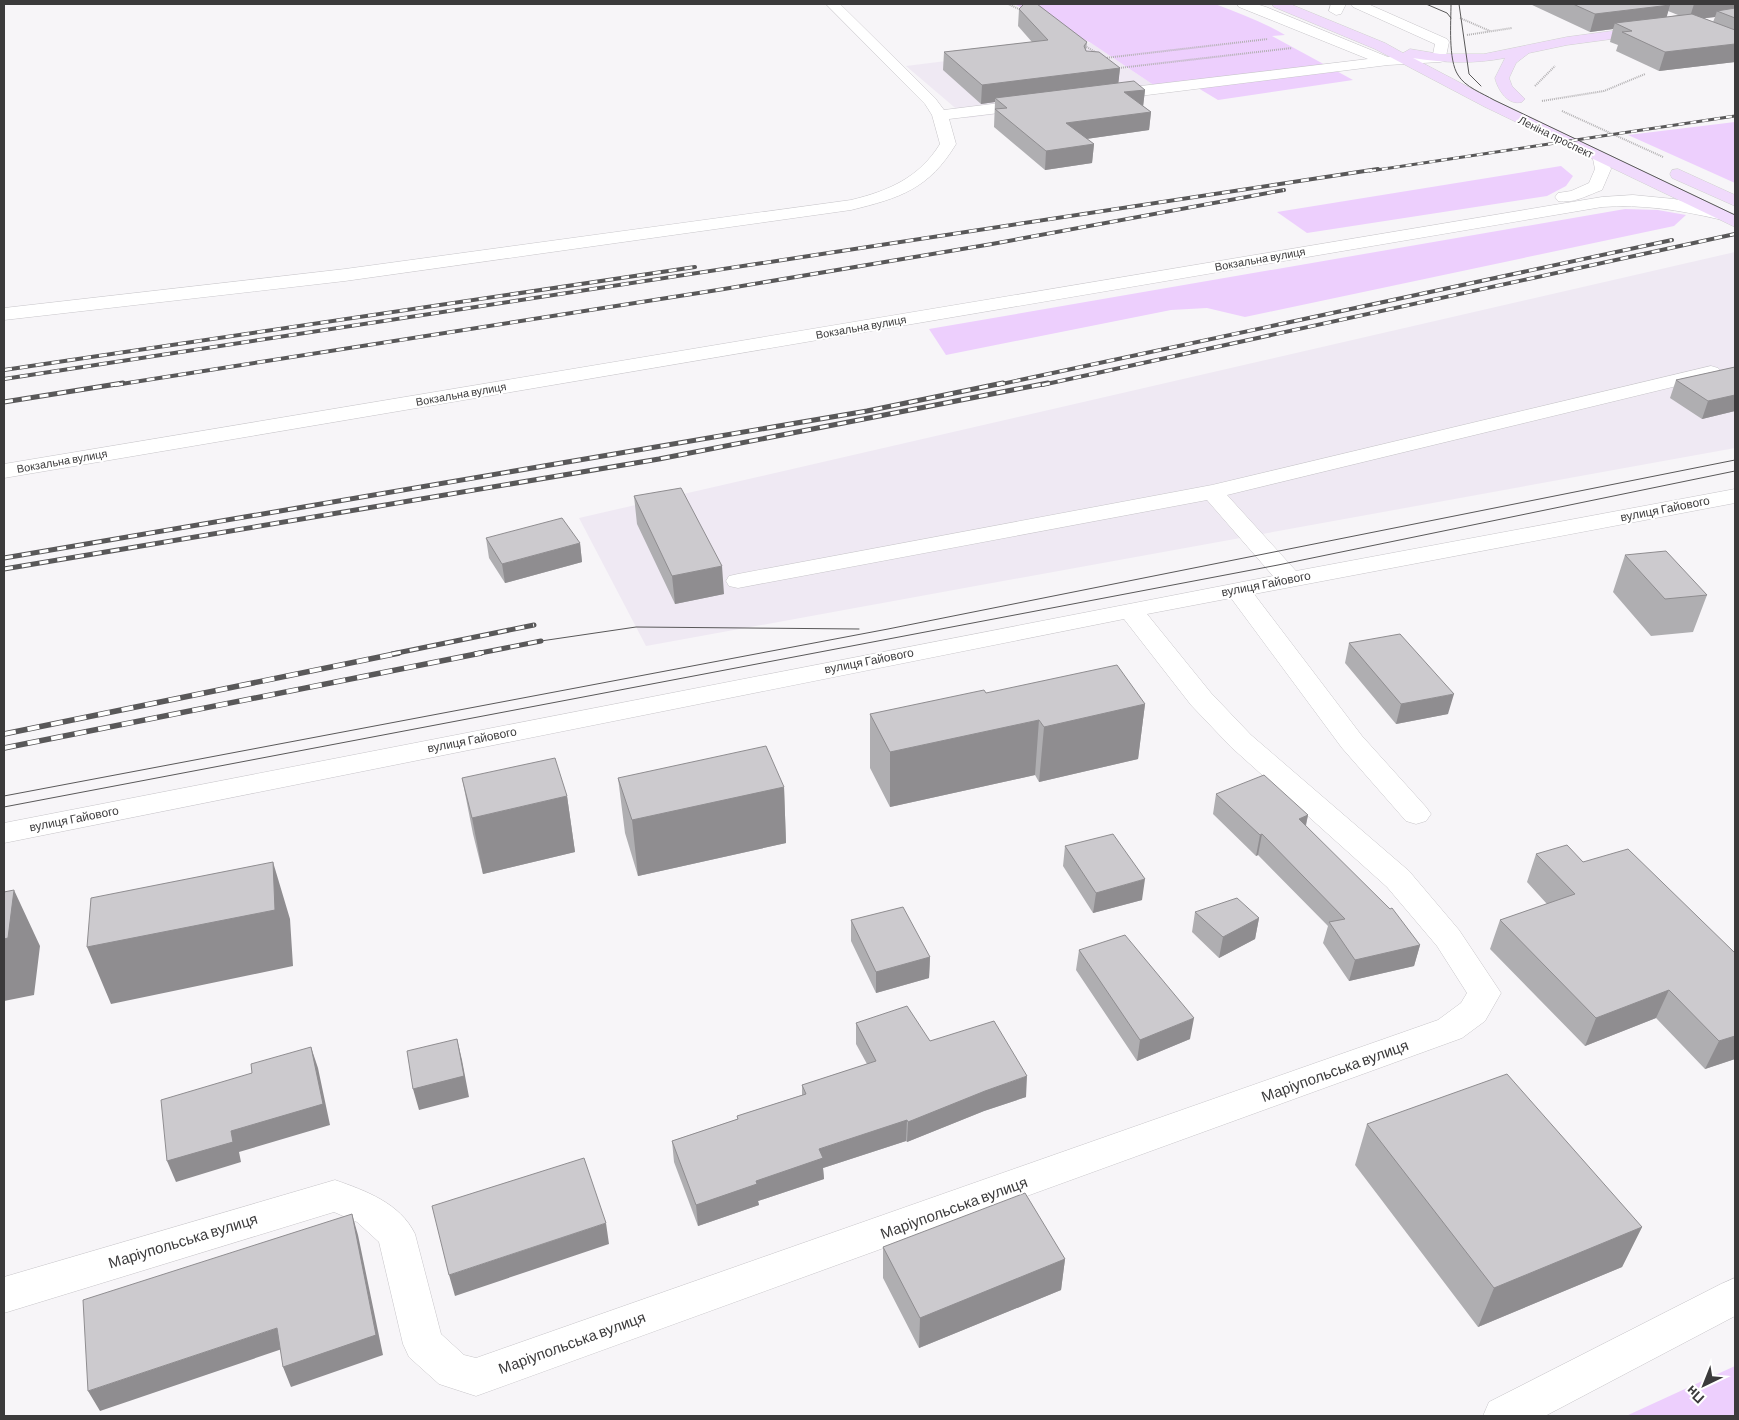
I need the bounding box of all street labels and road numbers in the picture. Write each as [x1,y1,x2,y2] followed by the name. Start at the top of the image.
[1517,113,1596,160] street label: Леніна проспект
[1214,244,1306,273] street label: Вокзальна вулиця
[815,312,907,341] street label: Вокзальна вулиця
[415,379,507,408] street label: Вокзальна вулиця
[16,446,108,475] street label: Вокзальна вулиця
[1619,492,1711,525] street label: вулиця Гайового
[1220,567,1312,600] street label: вулиця Гайового
[823,644,915,677] street label: вулиця Гайового
[426,723,518,756] street label: вулиця Гайового
[28,802,120,835] street label: вулиця Гайового
[1259,1035,1411,1105] street label: Маріупольська вулиця
[878,1172,1030,1242] street label: Маріупольська вулиця
[106,1209,259,1271] street label: Маріупольська вулиця
[496,1307,648,1377] street label: Маріупольська вулиця

